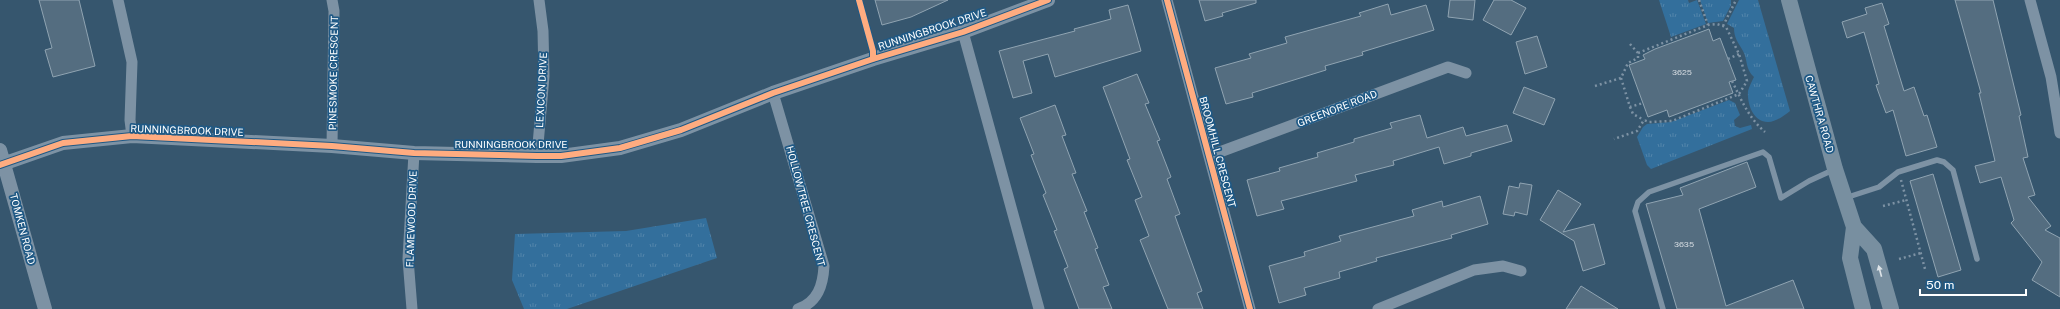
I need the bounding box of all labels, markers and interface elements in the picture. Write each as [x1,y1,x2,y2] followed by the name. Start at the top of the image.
[876,6,988,52] street label: RUNNINGBROOK DRIVE
[326,16,340,130] street label: PINESMOKE CRESCENT
[533,52,549,128] street label: LEXICON DRIVE
[1672,67,1692,77] house number: 3625
[1803,74,1837,154] street label: CAWTHRA ROAD
[1295,87,1379,129] street label: GREENORE ROAD
[1197,95,1239,209] street label: BROOMHILL CRESCENT
[130,122,244,138] street label: RUNNINGBROOK DRIVE
[454,138,568,150] street label: RUNNINGBROOK DRIVE
[784,144,828,268] street label: HOLLOWTREE CRESCENT
[403,170,419,268] street label: FLAMEWOOD DRIVE
[8,192,38,266] street label: TOMKEN ROAD
[1674,239,1694,249] house number: 3635
[1877,265,1883,278] one-way arrow
[1920,271,2026,297] scale bar
[1926,278,1954,292] text: 50 m

